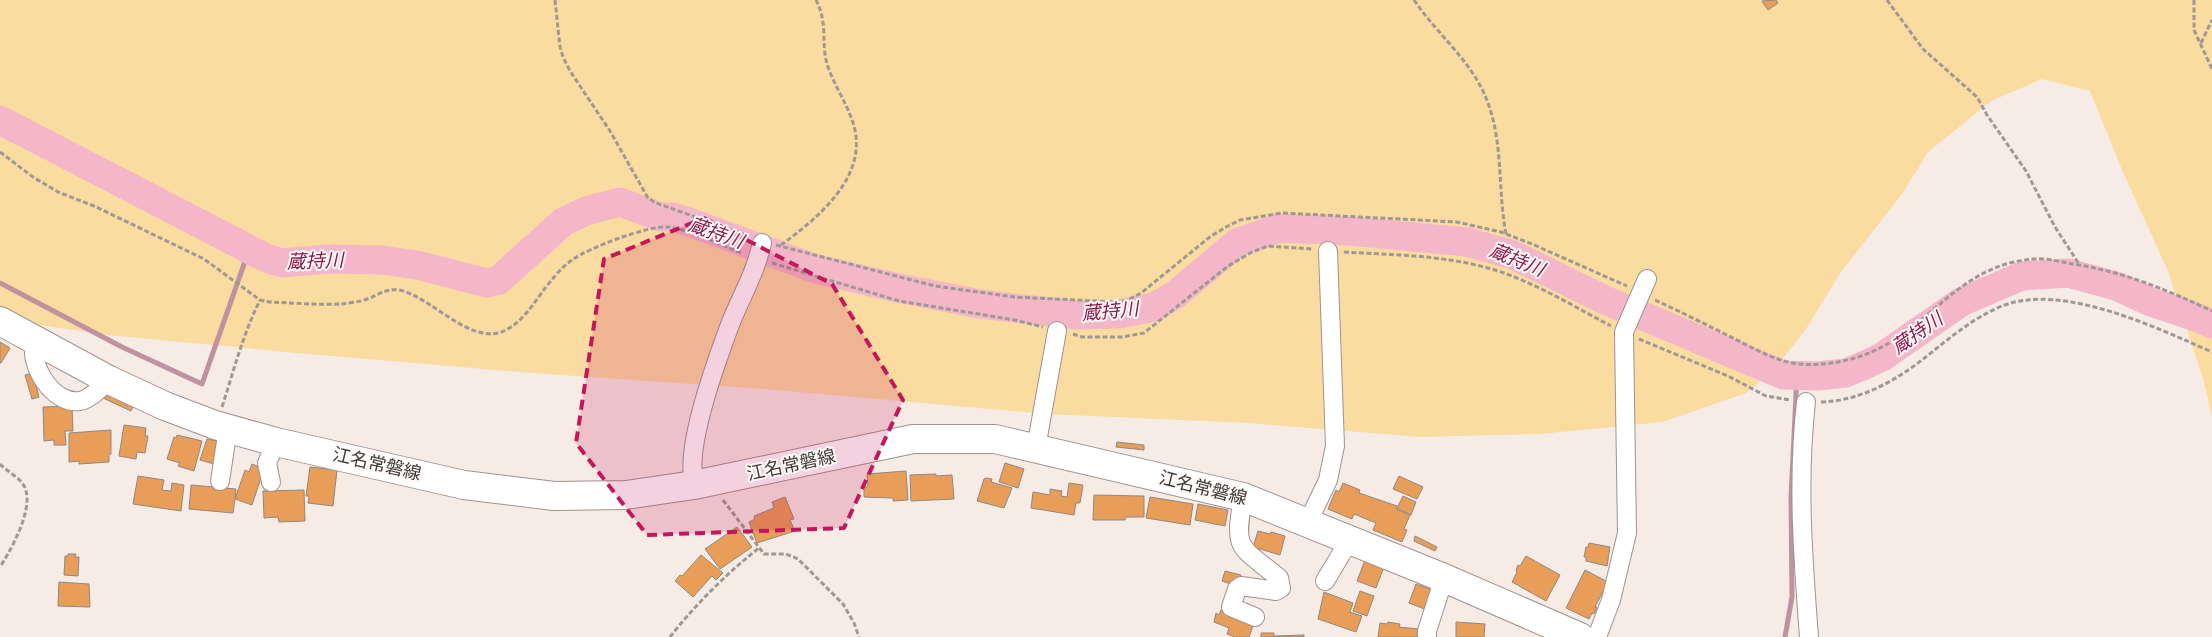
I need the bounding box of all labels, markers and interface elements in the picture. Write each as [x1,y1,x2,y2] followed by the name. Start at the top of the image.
[685,213,749,254] water label: 蔵持川
[1486,239,1550,282] water label: 蔵持川
[286,248,346,273] water label: 蔵持川
[1081,297,1141,325] water label: 蔵持川
[1887,306,1949,359] water label: 蔵持川
[331,443,423,485] street label: 江名常磐線
[745,445,837,485] street label: 江名常磐線
[1157,466,1249,510] street label: 江名常磐線

